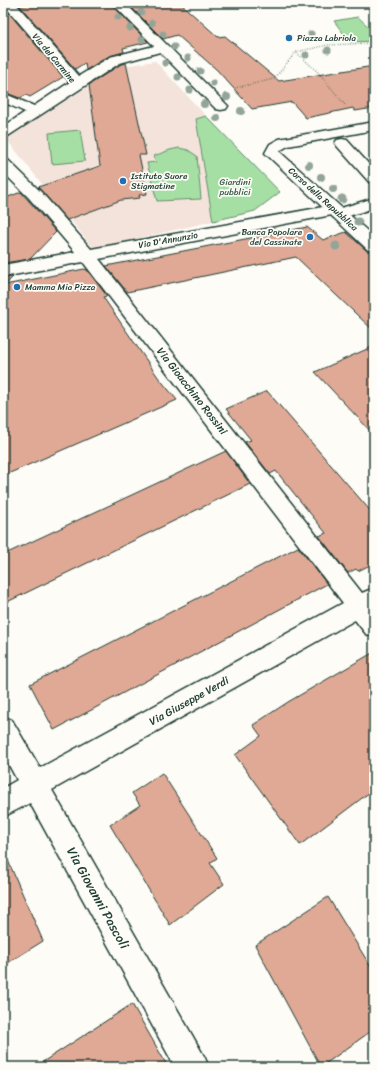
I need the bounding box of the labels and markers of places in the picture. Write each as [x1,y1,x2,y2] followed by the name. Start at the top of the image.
[297,30,357,46] place label: Piazza Labriola
[284,33,294,43] marker: Piazza Labriola
[130,168,188,194] place label: Istituto Suore Stigmatine
[118,176,128,186] marker: Istituto Suore Stigmatine
[241,224,303,250] place label: Banca Popolare del Cassinate
[305,232,315,242] marker: Banca Popolare del Cassinate
[25,279,96,295] place label: Mamma Mia Pizza
[12,282,22,292] marker: Mamma Mia Pizza

